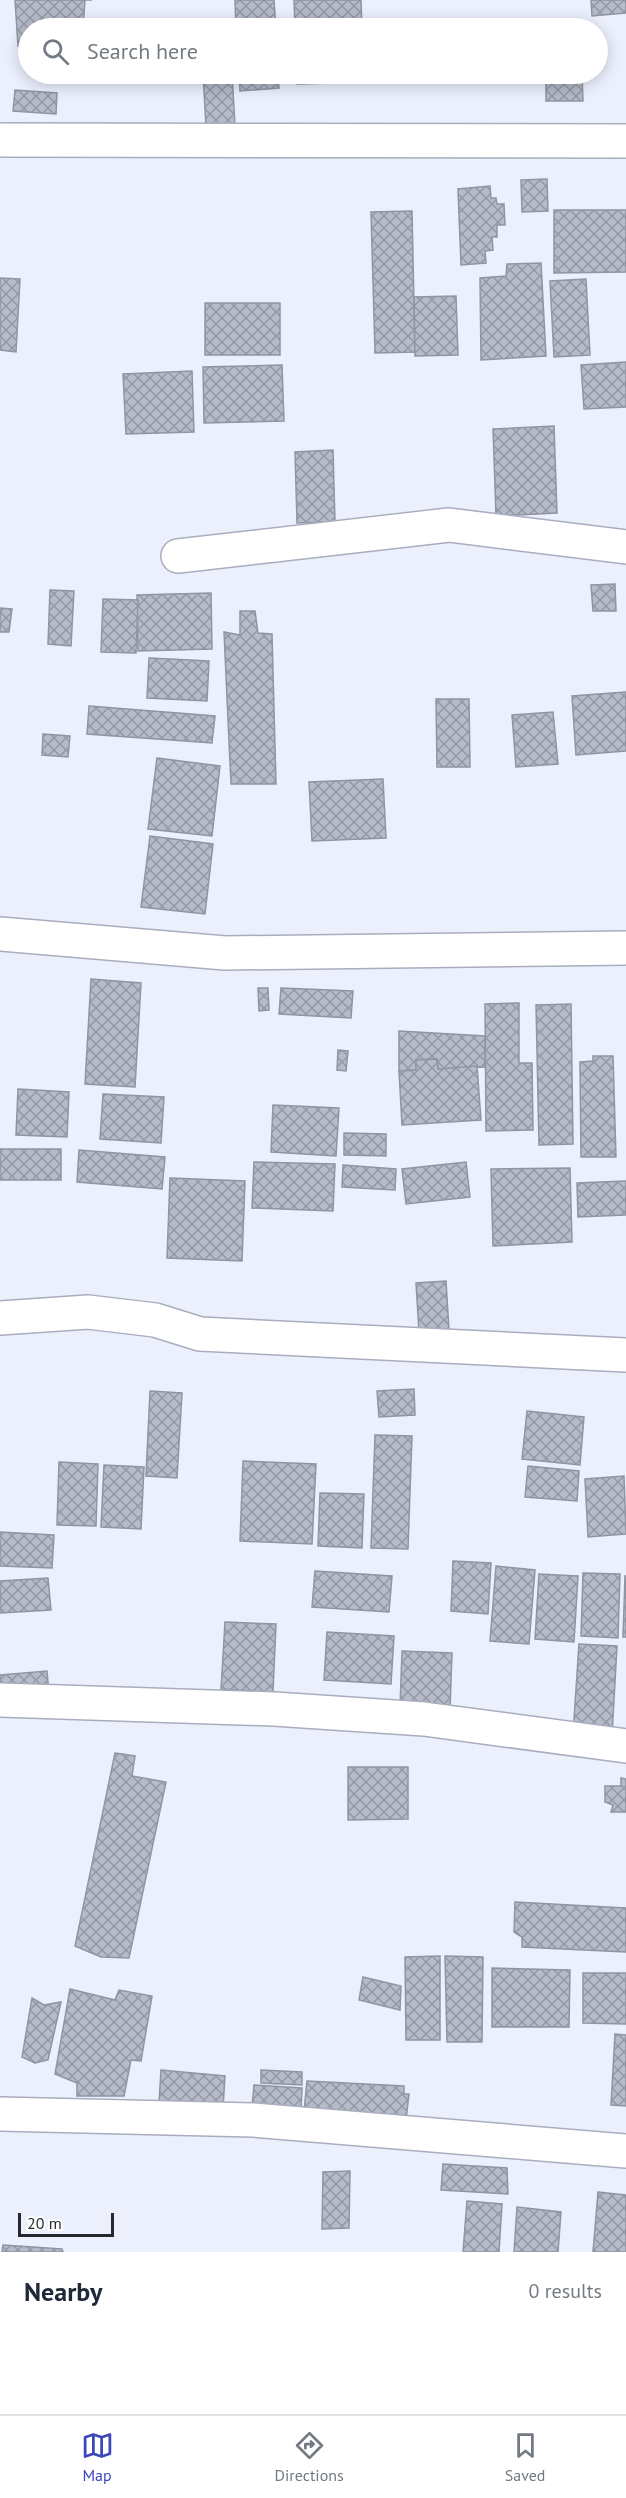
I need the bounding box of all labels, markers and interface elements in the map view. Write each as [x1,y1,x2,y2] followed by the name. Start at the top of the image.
[18,18,608,84] search box
[39,35,72,68] icon: search
[87,37,198,65] text: Search here
[18,2210,114,2238] scale bar
[27,2213,62,2233] text: 20 m
[24,2275,102,2308] text: Nearby
[529,2278,602,2304] text: 0 results
[81,2429,114,2485] tab: Map
[275,2429,344,2485] tab: Directions
[505,2429,545,2485] tab: Saved

